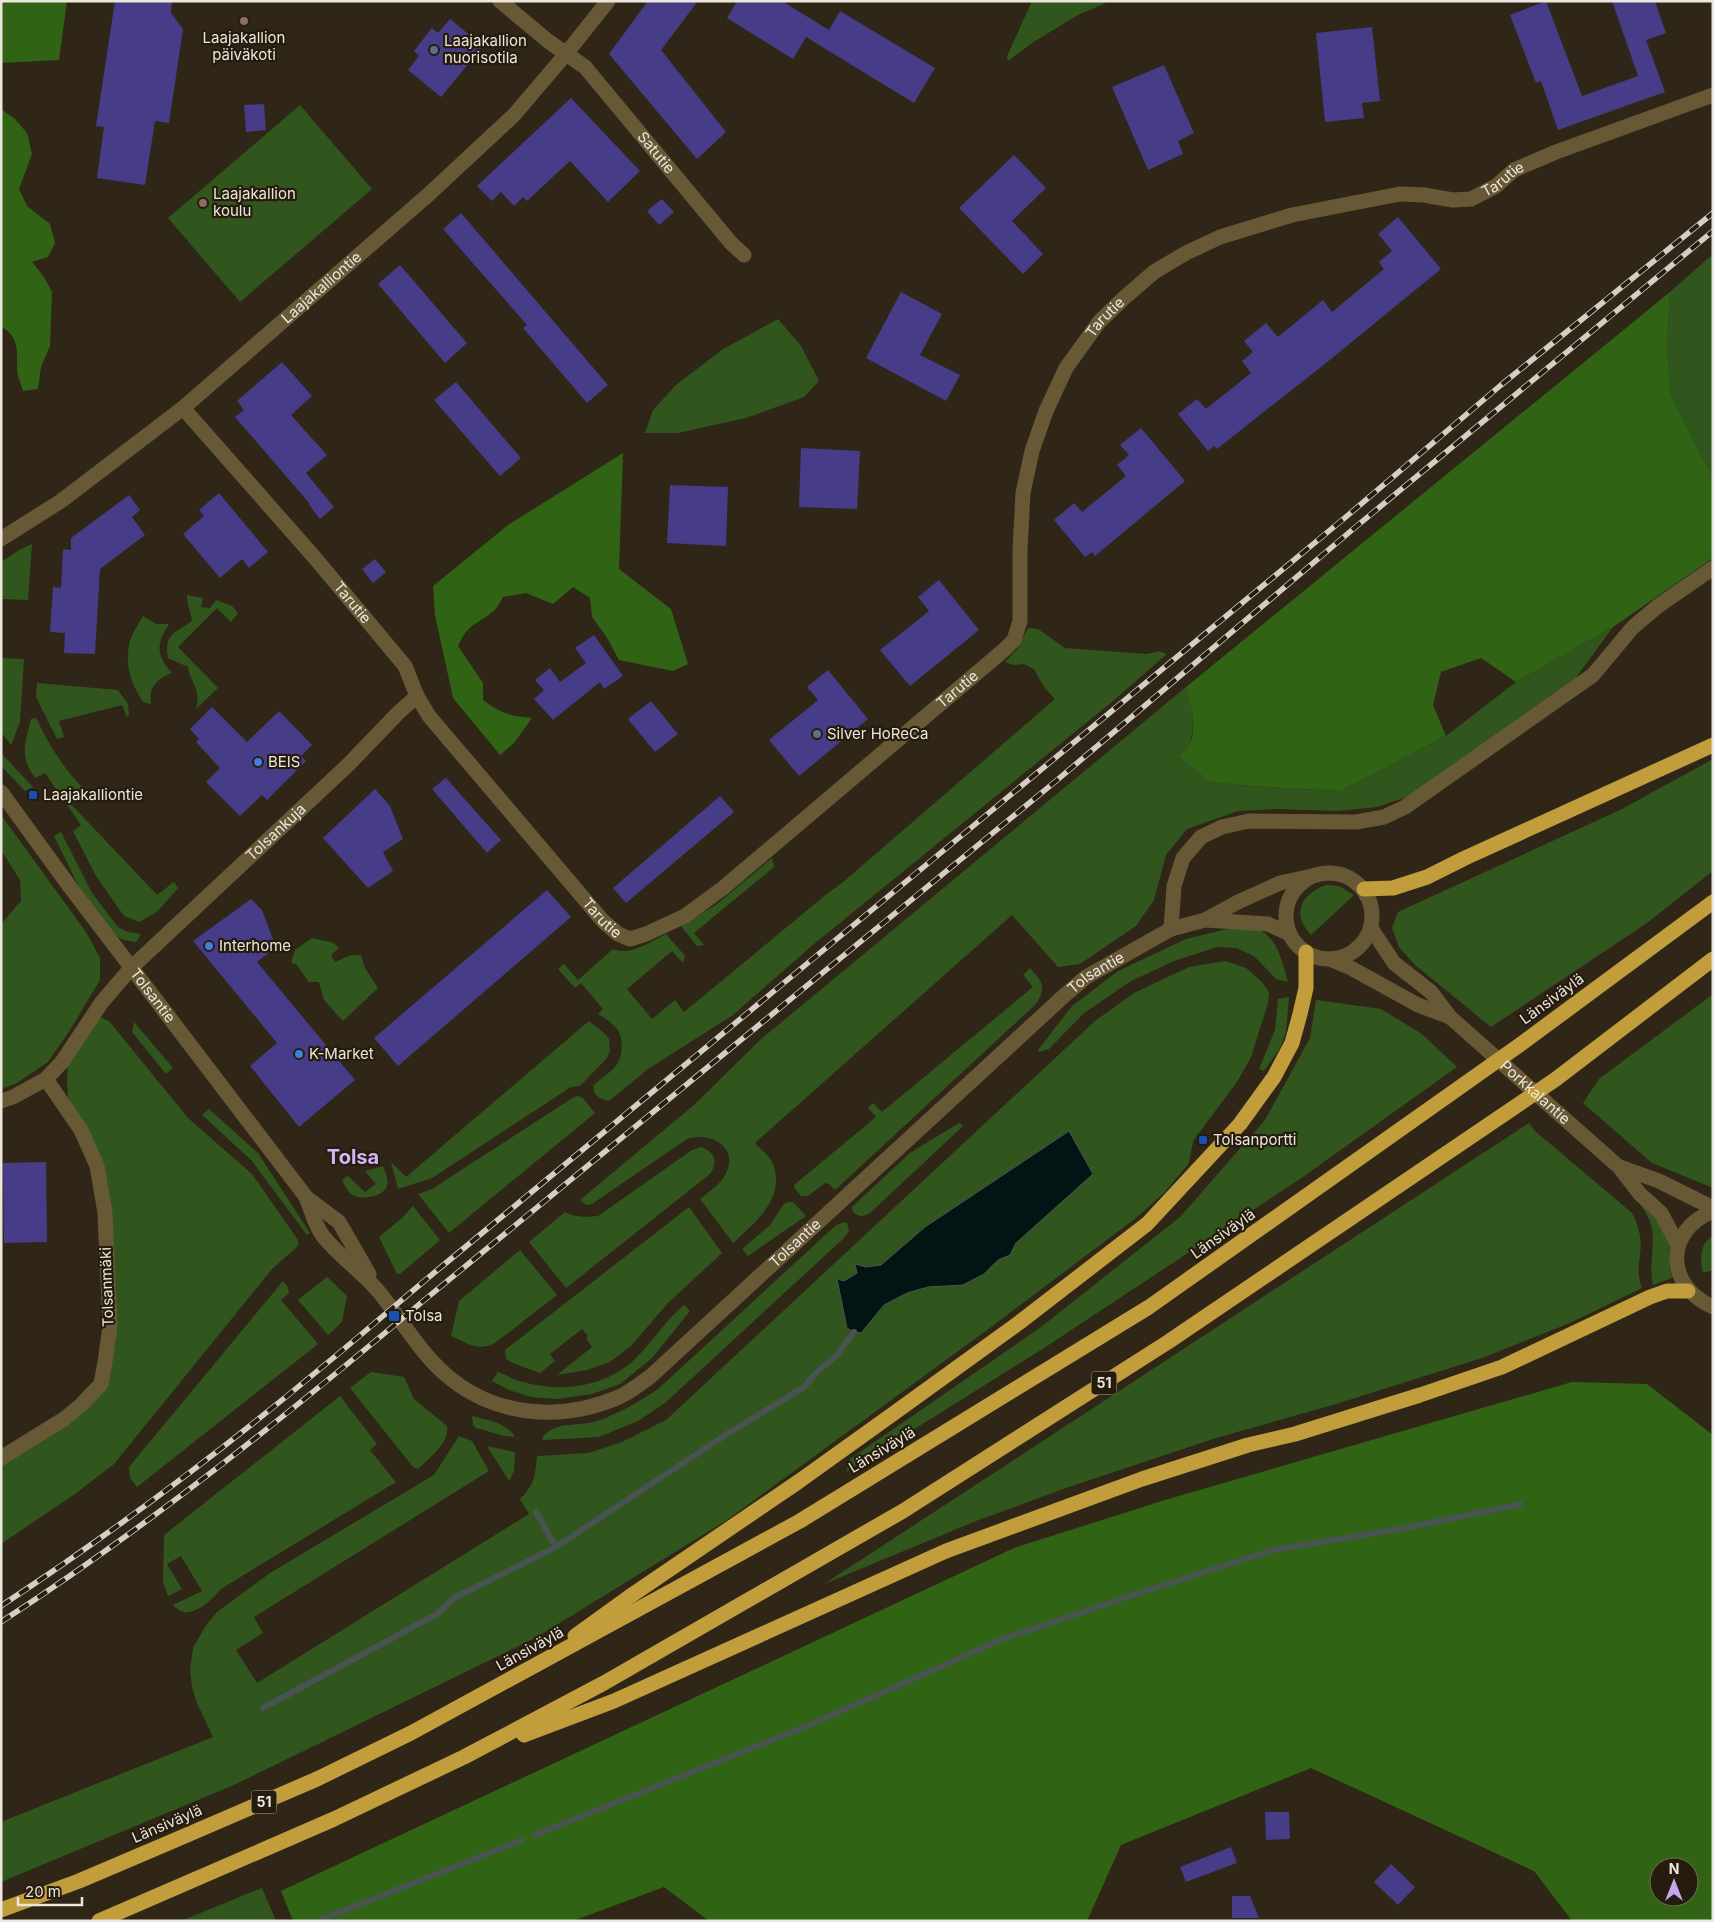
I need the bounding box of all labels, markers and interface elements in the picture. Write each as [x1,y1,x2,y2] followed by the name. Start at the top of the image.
[238,15,250,27] marker: Laajakallion päiväkoti
[203,28,285,64] place label: Laajakallion päiväkoti
[444,31,527,67] place label: Laajakallion nuorisotila
[428,44,440,56] marker: Laajakallion nuorisotila
[633,127,679,177] street label: Satutie
[1478,157,1527,201] street label: Tarutie
[213,184,296,220] place label: Laajakallion koulu
[197,197,209,209] marker: Laajakallion koulu
[277,247,365,327] street label: Laajakalliontie
[1081,293,1128,341] street label: Tarutie
[330,578,376,627] street label: Tarutie
[932,666,982,712] street label: Tarutie
[827,724,928,743] place label: Silver HoReCa
[811,728,823,740] marker: Silver HoReCa
[268,752,300,771] place label: BEIS
[252,756,264,768] marker: BEIS
[43,785,143,804] place label: Laajakalliontie
[27,789,39,801] marker: Laajakalliontie
[242,799,310,865] street label: Tolsankuja
[578,894,626,942] street label: Tarutie
[219,936,291,955] place label: Interhome
[203,940,215,952] marker: Interhome
[1063,947,1127,998] street label: Tolsantie
[126,964,180,1026] street label: Tolsantie
[1516,969,1587,1028] street label: Länsiväylä
[309,1044,374,1063] place label: K-Market
[293,1048,305,1060] marker: K-Market
[1496,1056,1574,1128] street label: Porkkalantie
[1213,1130,1296,1149] place label: Tolsanportti
[1197,1134,1209,1146] marker: Tolsanportti
[327,1145,379,1169] district label: Tolsa
[1187,1204,1259,1263] street label: Länsiväylä
[765,1214,825,1271] street label: Tolsantie
[96,1247,117,1327] street label: Tolsanmäki
[405,1306,442,1325] place label: Tolsa
[387,1309,401,1323] marker: Tolsa
[1092,1372,1116,1395] road number: 51
[845,1422,919,1477] street label: Länsiväylä
[493,1622,567,1675] street label: Länsiväylä
[252,1790,276,1814] road number: 51
[129,1800,205,1847] street label: Länsiväylä
[1649,1857,1699,1907] north arrow
[1669,1860,1679,1877] text: N
[18,1874,81,1906] scale bar
[25,1882,61,1901] text: 20 m

